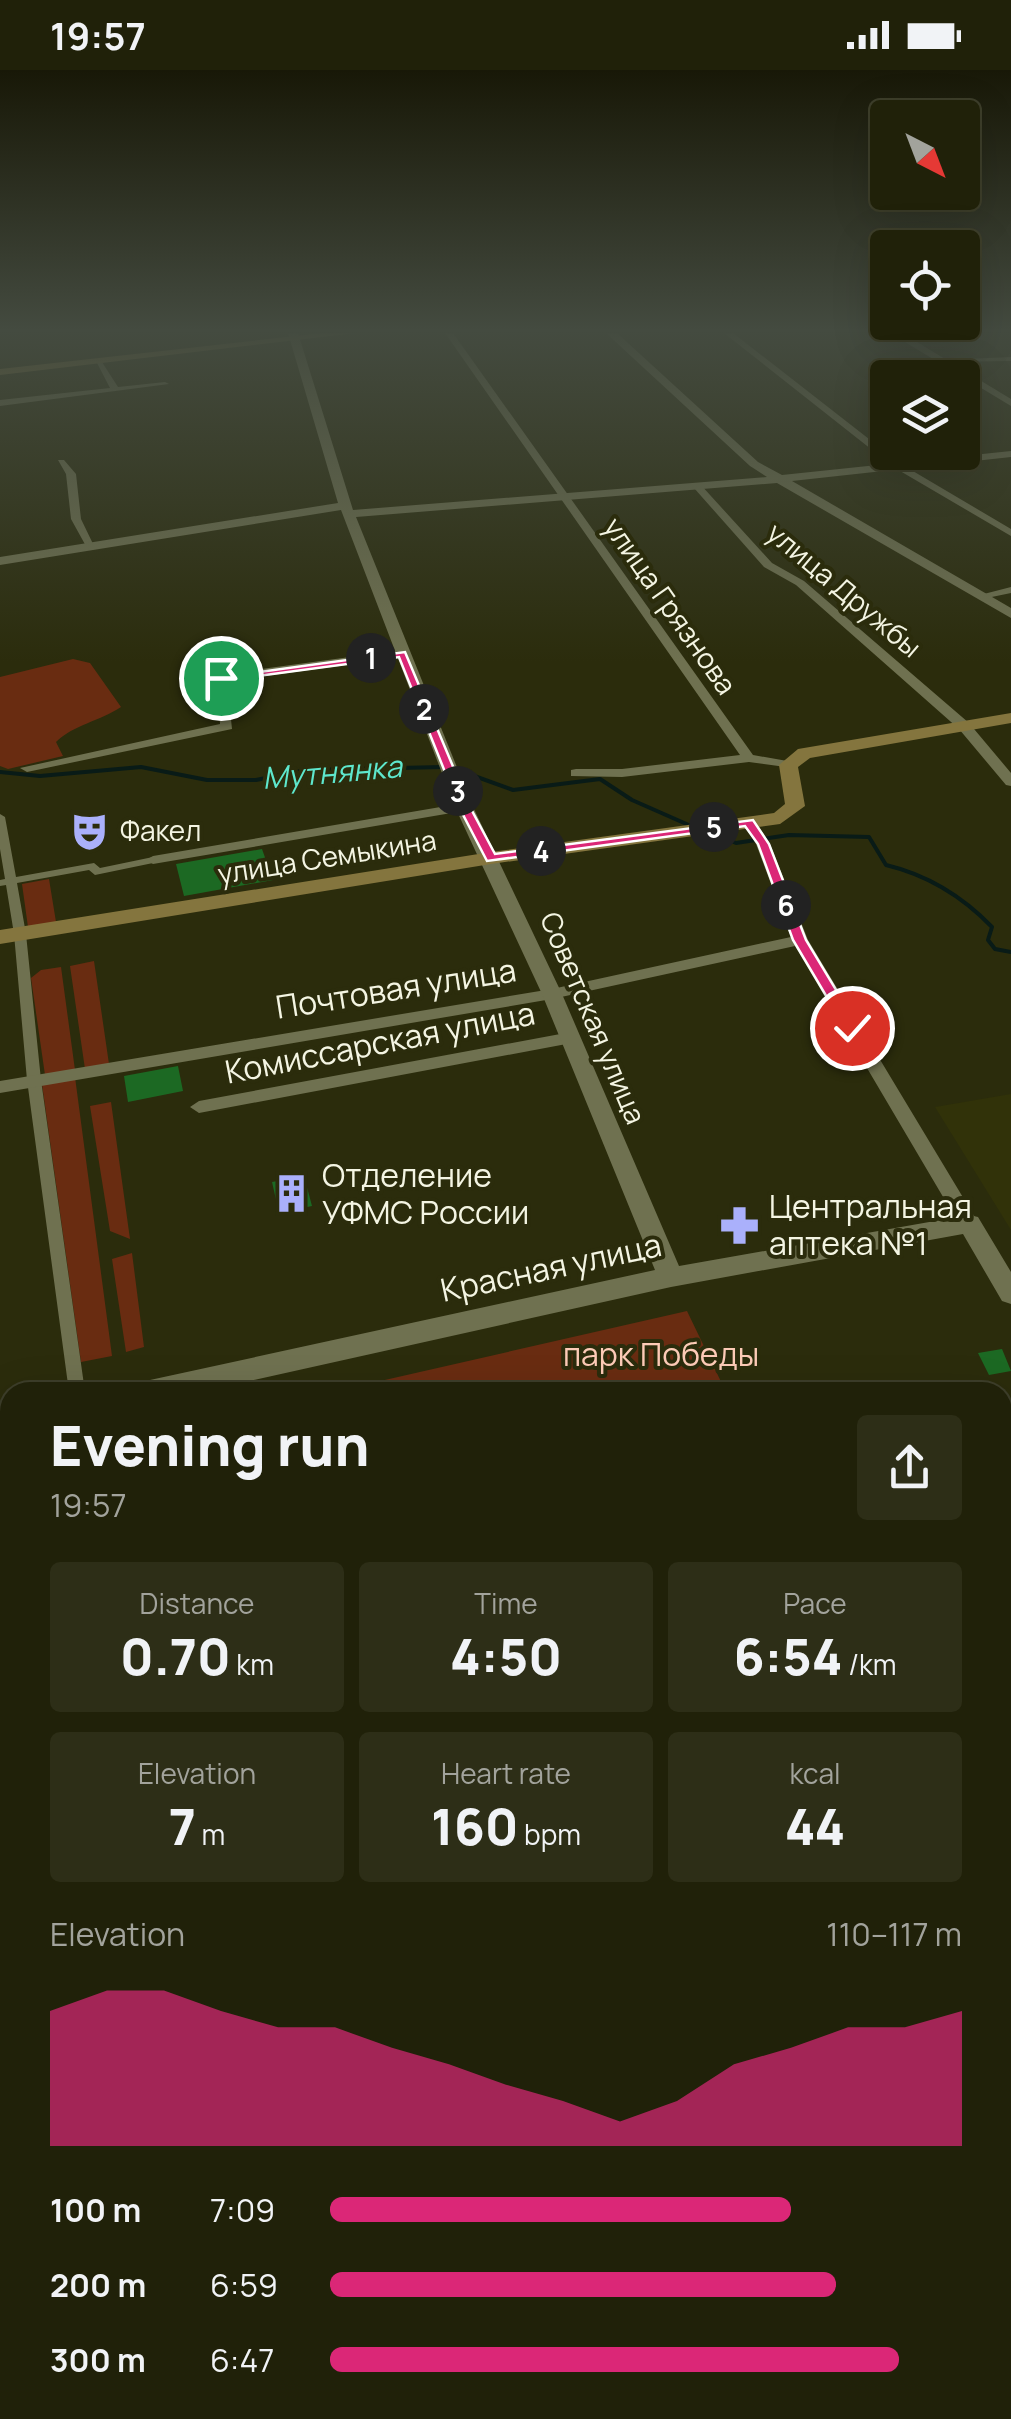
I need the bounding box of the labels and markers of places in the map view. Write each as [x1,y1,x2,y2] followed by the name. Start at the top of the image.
[346,633,396,683] pin: 1
[179,636,264,721] pin
[399,684,449,734] pin: 2
[433,766,483,816] pin: 3
[689,802,739,852] pin: 5
[69,810,111,852] theatre icon: Факел
[120,811,201,849] place label: Факел
[516,826,566,876] pin: 4
[761,880,811,930] pin: 6
[810,986,895,1071] pin
[322,1153,529,1234] place label: Отделение УФМС России
[271,1173,313,1215] building icon: Отделение УФМС России
[769,1184,972,1265] place label: Центральная аптека №1
[718,1204,760,1246] pharmacy icon: Центральная аптека №1

